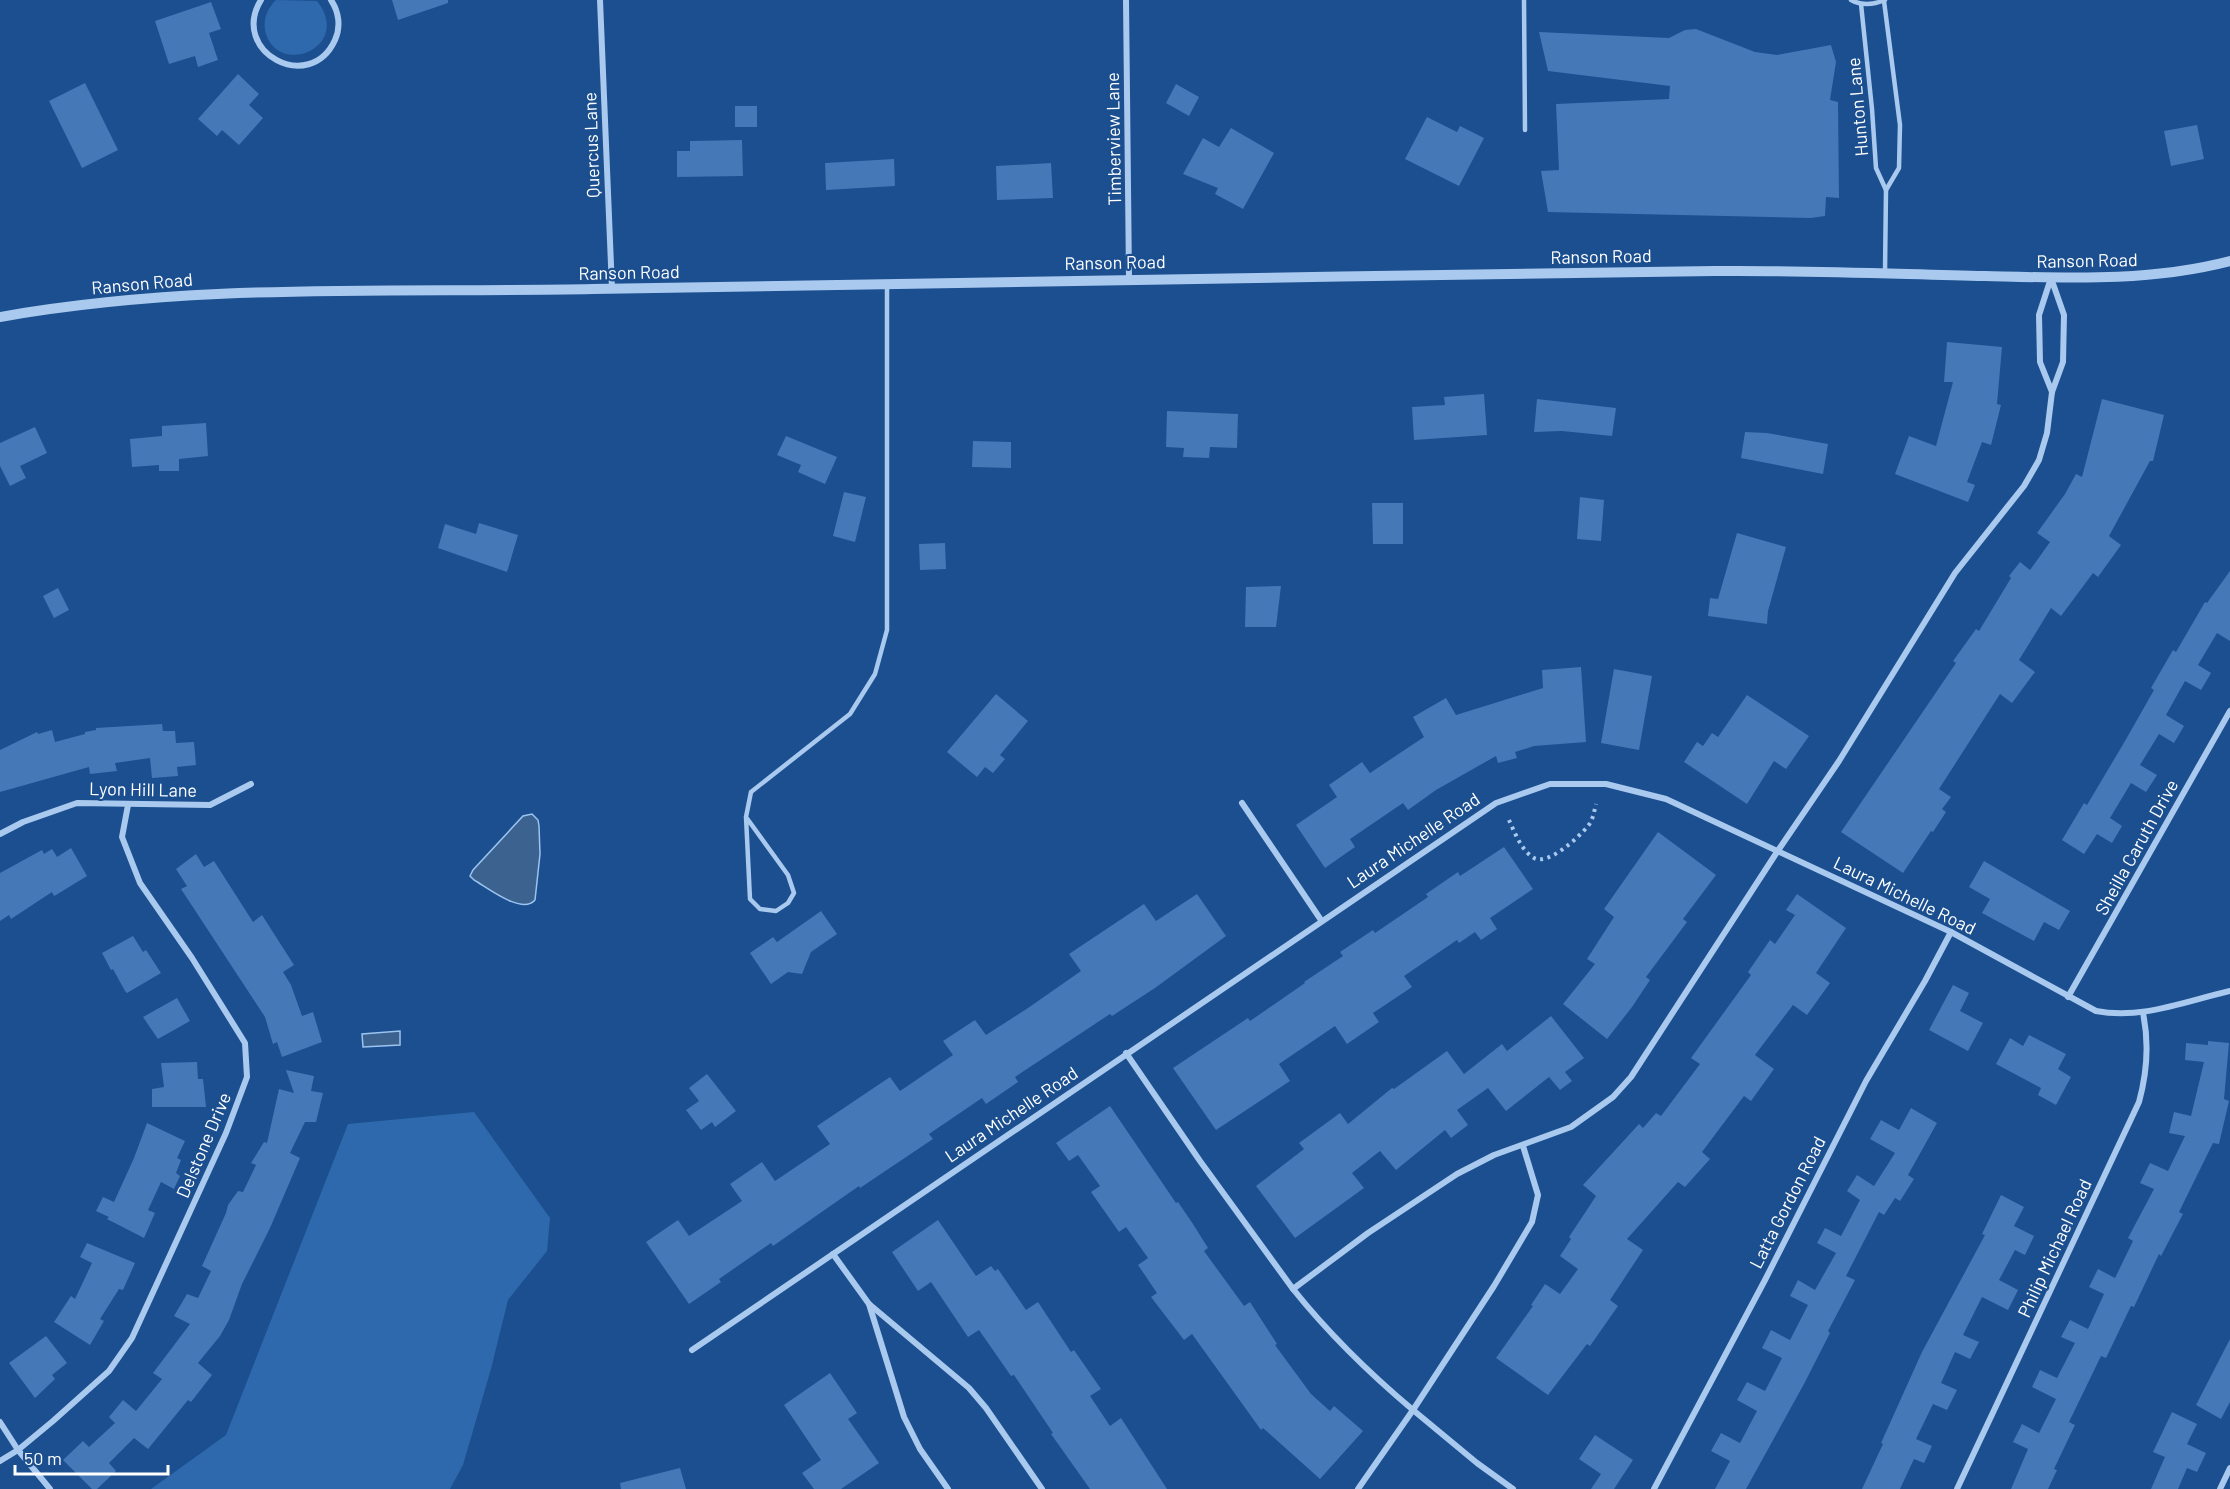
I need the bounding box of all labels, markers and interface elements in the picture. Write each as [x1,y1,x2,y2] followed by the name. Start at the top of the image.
[1842,57,1872,157] street label: Hunton Lane
[1101,72,1125,206] street label: Timberview Lane
[578,92,604,198] street label: Quercus Lane
[1550,244,1652,268] street label: Ranson Road
[2036,248,2138,272] street label: Ranson Road
[1064,250,1166,274] street label: Ranson Road
[578,260,680,284] street label: Ranson Road
[90,268,194,298] street label: Ranson Road
[2090,775,2182,919] street label: Sheilla Caruth Drive
[89,777,197,801] street label: Lyon Hill Lane
[1342,787,1484,893] street label: Laura Michelle Road
[1830,851,1980,939] street label: Laura Michelle Road
[940,1061,1082,1167] street label: Laura Michelle Road
[171,1089,235,1201] street label: Delstone Drive
[1744,1132,1830,1272] street label: Latta Gordon Road
[2012,1175,2096,1321] street label: Philip Michael Road
[15,1438,168,1476] scale bar
[24,1447,62,1469] text: 50 m

